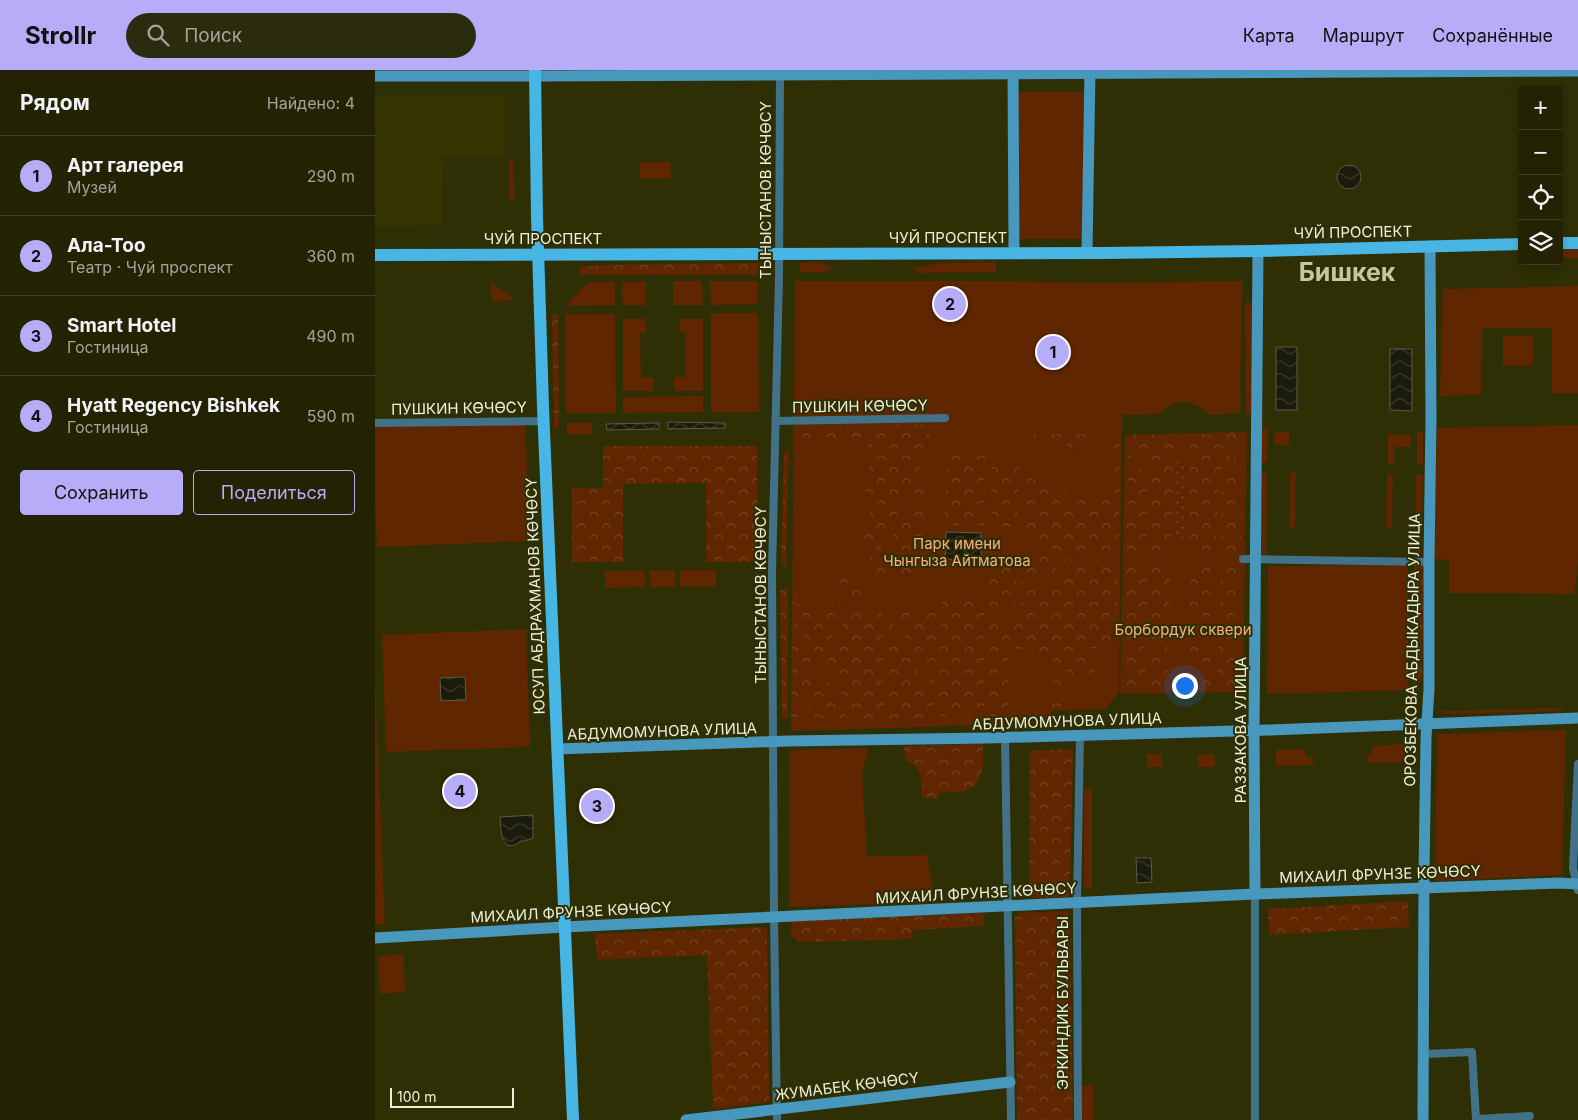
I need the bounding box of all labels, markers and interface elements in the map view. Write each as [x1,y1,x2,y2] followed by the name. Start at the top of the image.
[126,13,476,58] search box
[25,21,96,50] text: Strollr
[144,21,172,49] icon: search
[184,24,242,47] text: Поиск
[1243,25,1295,46] text: Карта
[1323,25,1404,46] text: Маршрут
[1432,25,1553,46] text: Сохранённые
[1518,85,1563,265] map controls
[1518,85,1563,130] button: +
[20,90,90,115] text: Рядом
[267,93,355,113] text: Найдено: 4
[756,101,775,279] street label: ТЫНЫСТАНОВ КӨЧӨСҮ
[1518,130,1563,175] button: −
[67,154,184,177] text: Арт галерея
[33,166,39,186] text: 1
[307,166,355,186] text: 290 m
[1518,175,1563,220] button: locate
[67,177,117,197] text: Музей
[1518,220,1563,265] button: layers
[1294,221,1412,243] street label: ЧУЙ ПРОСПЕКТ
[889,228,1007,247] street label: ЧУЙ ПРОСПЕКТ
[484,229,602,248] street label: ЧУЙ ПРОСПЕКТ
[67,234,146,257] text: Ала-Тоо
[31,246,41,266] text: 2
[307,246,355,266] text: 360 m
[67,257,233,277] text: Театр · Чуй проспект
[1299,257,1396,287] district label: Бишкек
[934,285,966,323] pin: 2
[67,314,176,337] text: Smart Hotel
[31,326,41,346] text: 3
[306,326,355,346] text: 490 m
[1037,333,1069,371] pin: 1
[67,337,148,357] text: Гостиница
[67,394,280,417] text: Hyatt Regency Bishkek
[792,395,928,417] street label: ПУШКИН КӨЧӨСҮ
[391,397,527,419] street label: ПУШКИН КӨЧӨСҮ
[31,406,41,426] text: 4
[307,406,355,426] text: 590 m
[67,417,148,437] text: Гостиница
[20,470,183,515] button: Сохранить
[193,470,355,515] button: Поделиться
[521,477,549,715] street label: ЮСУП АБДРАХМАНОВ КӨЧӨСҮ
[751,506,770,684] street label: ТЫНЫСТАНОВ КӨЧӨСҮ
[1400,513,1424,787] street label: ОРОЗБЕКОВА АБДЫКАДЫРА УЛИЦА
[883,534,1031,570] park label: Парк имени Чынгыза Айтматова
[1114,620,1252,639] park label: Борбордук сквери
[1231,657,1250,803] street label: РАЗЗАКОВА УЛИЦА
[1172,673,1198,699] your location
[972,708,1162,734] street label: АБДУМОМУНОВА УЛИЦА
[567,718,757,744] street label: АБДУМОМУНОВА УЛИЦА
[444,772,476,810] pin: 4
[581,787,613,825] pin: 3
[1279,861,1481,887] street label: МИХАИЛ ФРУНЗЕ КӨЧӨСҮ
[875,878,1077,908] street label: МИХАИЛ ФРУНЗЕ КӨЧӨСҮ
[470,897,672,927] street label: МИХАИЛ ФРУНЗЕ КӨЧӨСҮ
[1053,916,1072,1090] street label: ЭРКИНДИК БУЛЬВАРЫ
[774,1068,920,1104] street label: ЖУМАБЕК КӨЧӨСҮ
[390,1085,514,1108] scale bar
[397,1088,437,1105] text: 100 m

